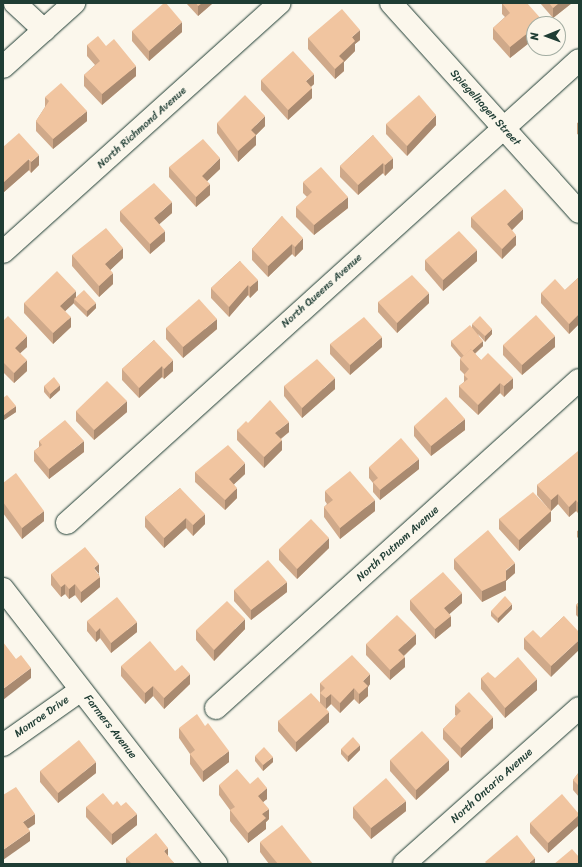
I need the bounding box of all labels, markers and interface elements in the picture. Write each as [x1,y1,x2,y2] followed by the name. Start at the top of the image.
[526,16,566,56] north arrow
[525,32,544,40] text: N
[447,67,523,149] street label: Spiegelhagen Street
[95,84,189,172] street label: North Richmond Avenue
[279,251,365,331] street label: North Queens Avenue
[354,503,442,585] street label: North Putnam Avenue
[81,692,139,762] street label: Farmers Avenue
[12,693,72,741] street label: Monroe Drive
[448,746,536,826] street label: North Ontario Avenue

